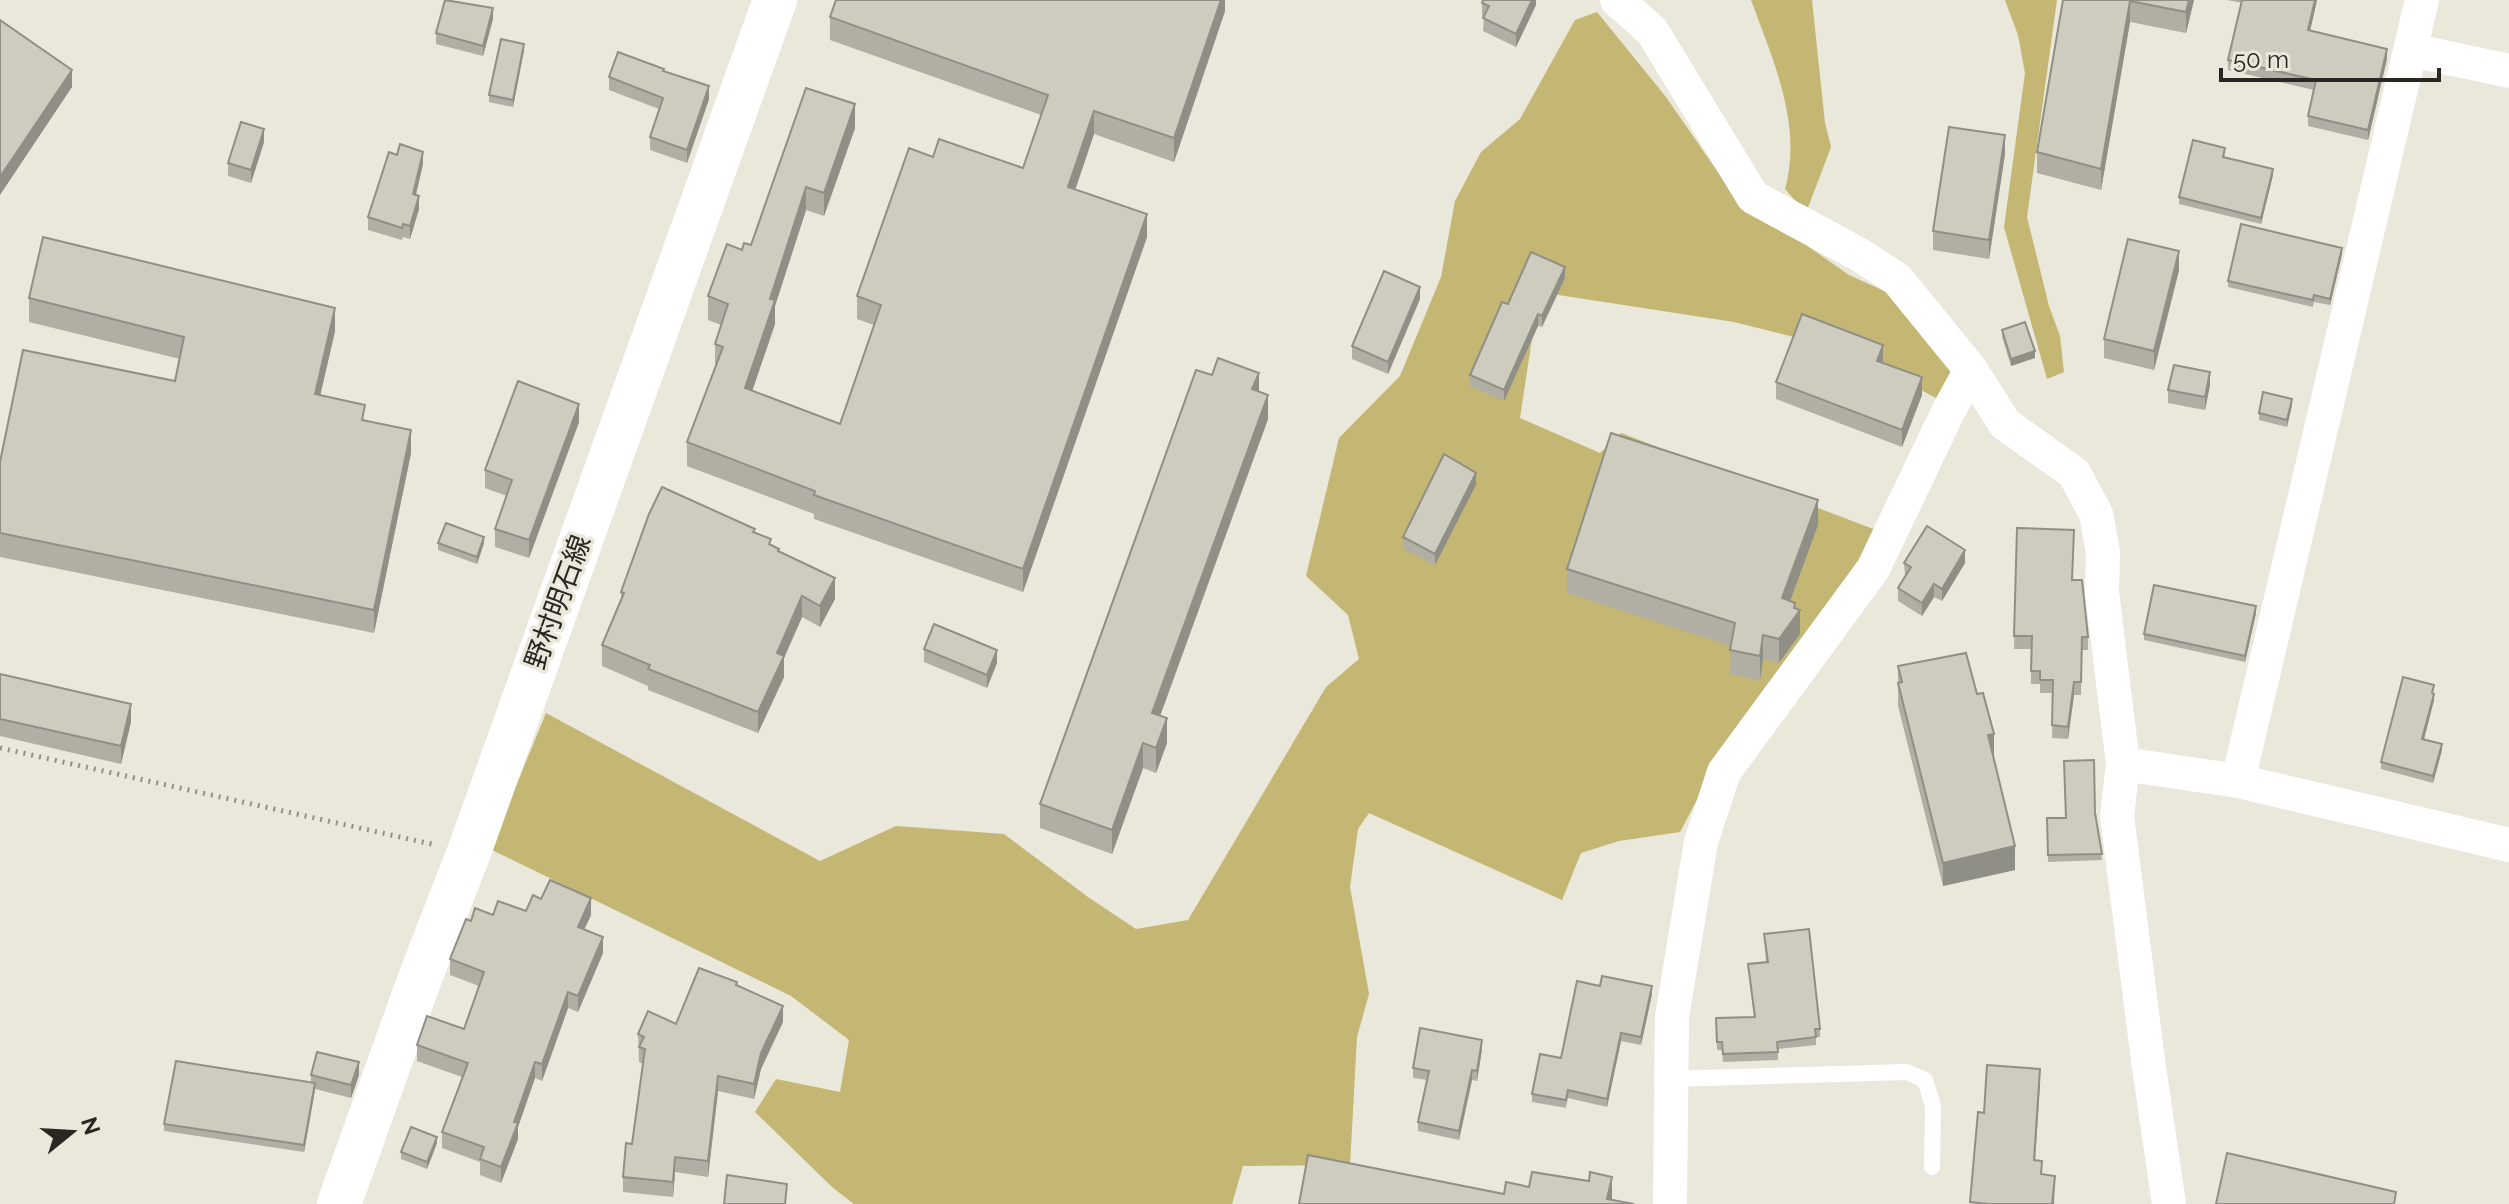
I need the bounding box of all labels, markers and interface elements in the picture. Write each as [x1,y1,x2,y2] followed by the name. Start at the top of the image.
[2221,32,2439,82] scale bar
[2233,45,2289,74] text: 50 m
[519,531,597,673] street label: 野村明石線
[32,1092,112,1172] north arrow
[76,1114,106,1138] text: N

